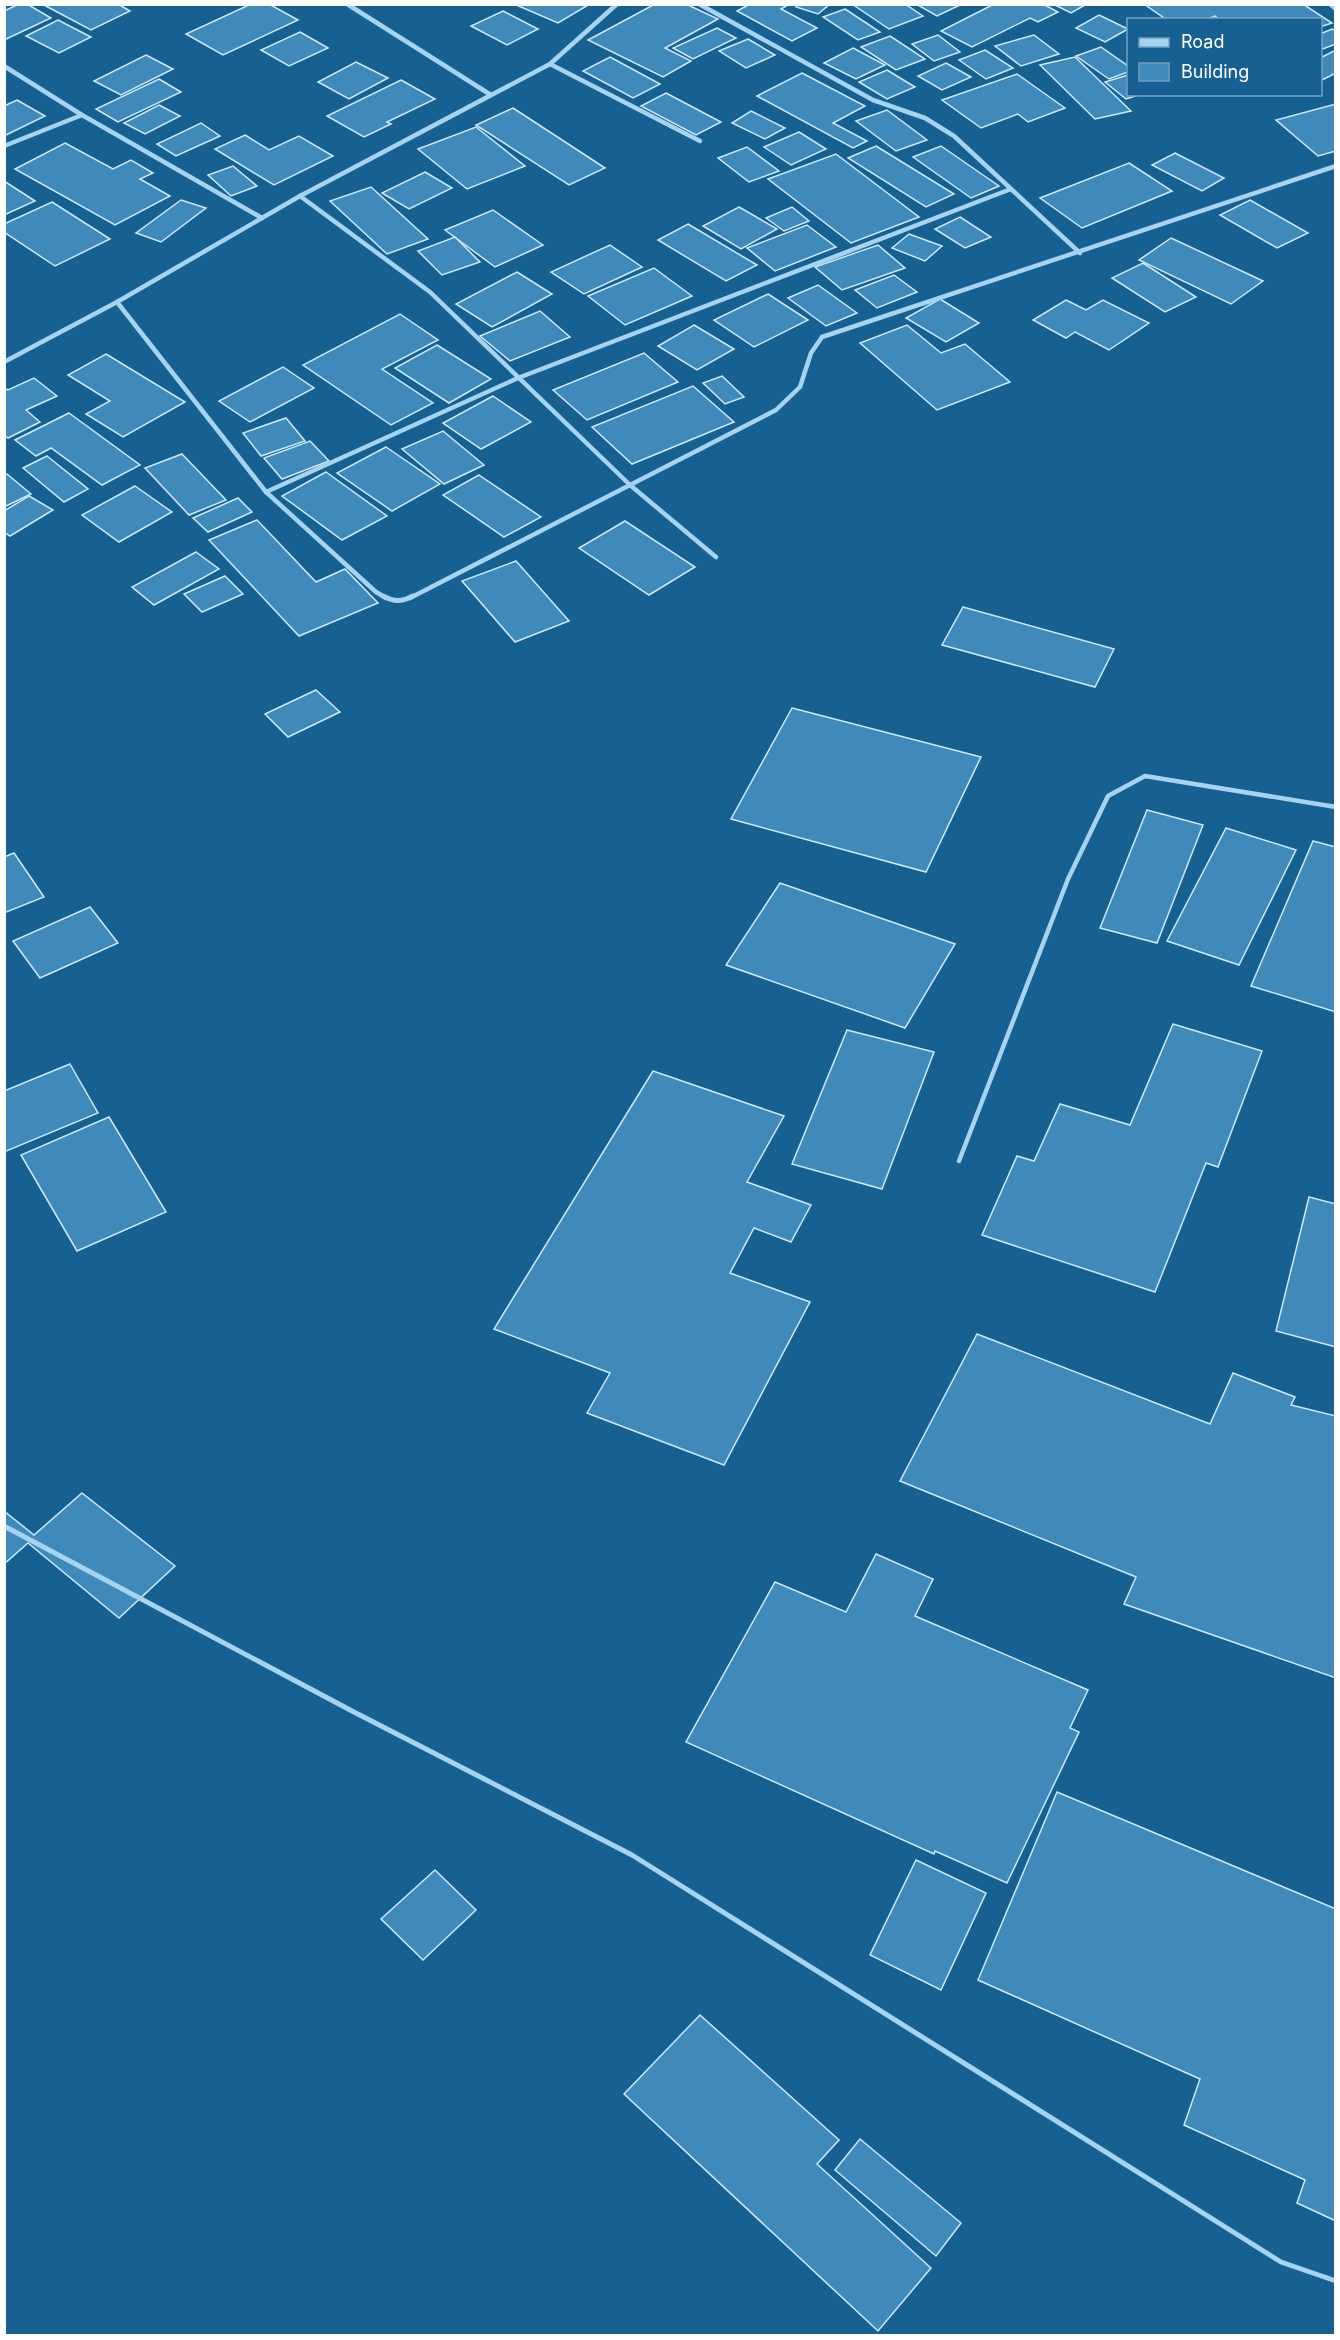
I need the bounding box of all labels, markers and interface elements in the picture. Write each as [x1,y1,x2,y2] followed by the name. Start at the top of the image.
[1127,18,1322,96] legend
[1181,31,1224,52] text: Road
[1181,61,1249,82] text: Building

